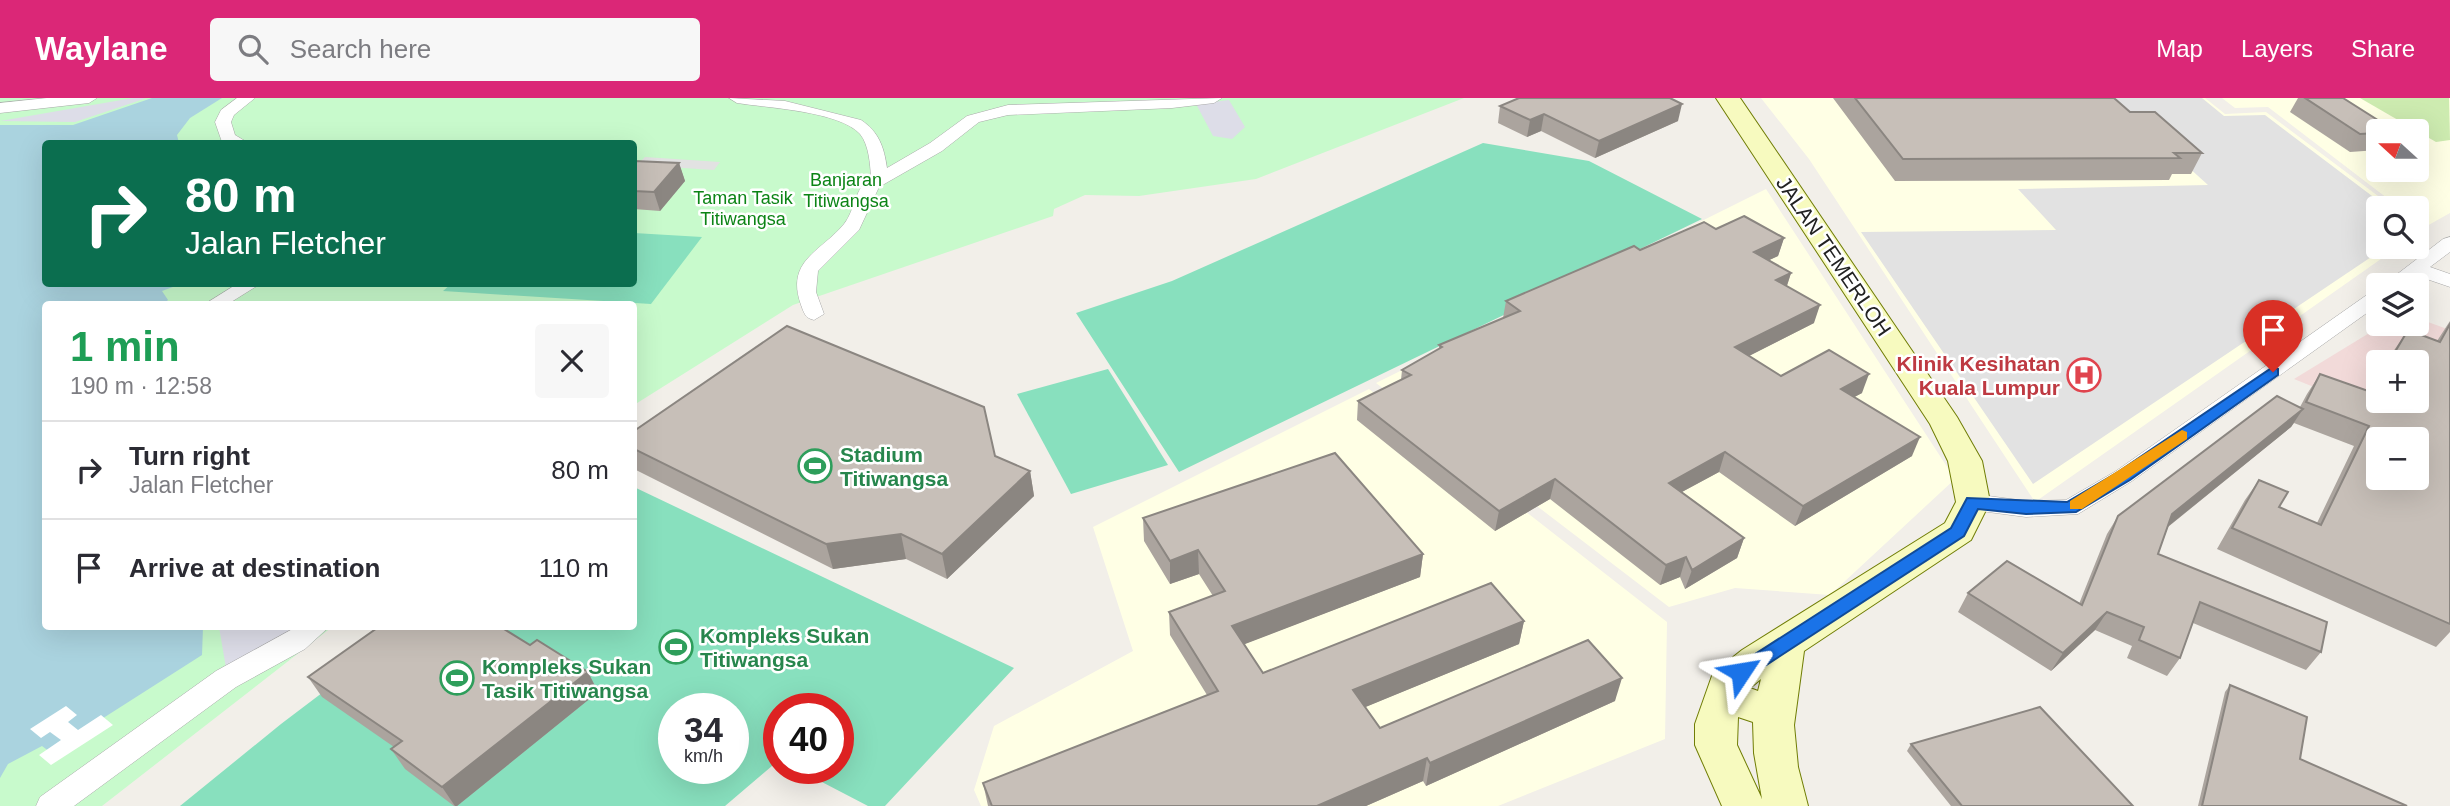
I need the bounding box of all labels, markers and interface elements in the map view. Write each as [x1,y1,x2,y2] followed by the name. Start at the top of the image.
[210,18,700,81] search box
[35,30,168,67] text: Waylane
[234,30,272,68] icon: search
[290,34,431,64] text: Search here
[2156,35,2203,62] text: Map
[2241,35,2313,62] text: Layers
[2351,35,2415,62] text: Share
[2366,119,2429,182] north arrow
[2366,119,2429,490] map controls
[70,168,161,259] icon: right
[185,168,297,222] text: 80 m
[803,170,890,211] park label: Banjaran Titiwangsa
[1772,172,1896,340] street label: JALAN TEMERLOH
[693,188,794,229] park label: Taman Tasik Titiwangsa
[2366,196,2429,259] button: search
[185,225,386,261] text: Jalan Fletcher
[2366,273,2429,336] button: layers
[2243,300,2303,372] pin
[2254,311,2292,349] icon: arrive
[70,323,180,370] text: 1 min
[535,324,609,398] button: close
[2366,350,2429,413] button: +
[1897,352,2060,399] place label: Klinik Kesihatan Kuala Lumpur
[2065,356,2103,394] hospital icon: Klinik Kesihatan Kuala Lumpur
[70,373,212,399] text: 190 m · 12:58
[2366,427,2429,490] button: −
[129,441,250,471] text: Turn right
[840,443,948,490] place label: Stadium Titiwangsa
[796,447,834,485] sports icon: Stadium Titiwangsa
[70,451,108,489] icon: right
[551,455,609,485] text: 80 m
[129,472,273,498] text: Jalan Fletcher
[70,549,108,587] icon: arrive
[129,553,380,583] text: Arrive at destination
[539,553,609,583] text: 110 m
[700,624,869,671] place label: Kompleks Sukan Titiwangsa
[657,628,695,666] sports icon: Kompleks Sukan Titiwangsa
[1704,635,1778,709] position arrow
[482,655,651,702] place label: Kompleks Sukan Tasik Titiwangsa
[438,659,476,697] sports icon: Kompleks Sukan Tasik Titiwangsa
[763,693,854,784] speed limit sign: 40
[684,710,723,749] text: 34
[684,746,723,766] text: km/h

